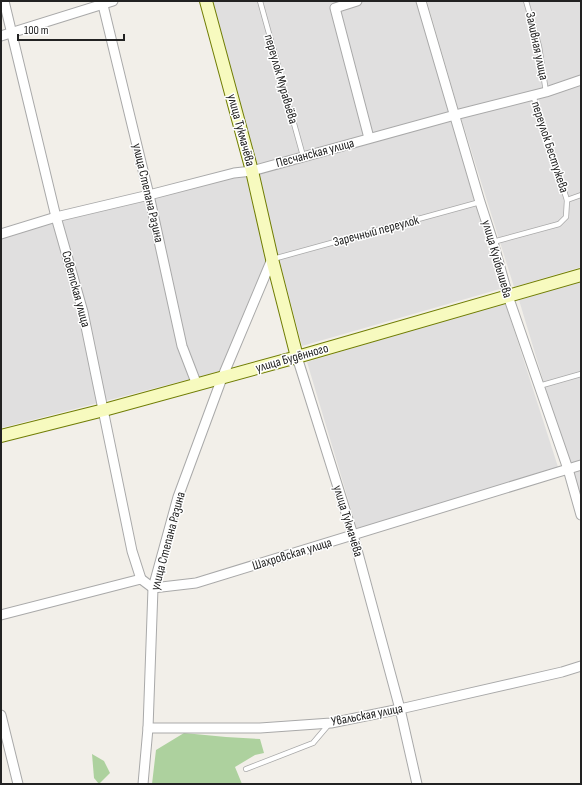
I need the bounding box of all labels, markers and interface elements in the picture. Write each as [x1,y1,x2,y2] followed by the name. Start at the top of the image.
[522,11,552,81] street label: Заливная улица
[18,16,124,42] scale bar
[24,23,49,38] text: 100 m
[261,32,301,126] street label: переулок Муравьёва
[224,92,258,168] street label: улица Тукмачёва
[528,99,572,195] street label: переулок Бестужева
[274,135,356,171] street label: Песчанская улица
[129,142,167,244] street label: улица Степана Разина
[331,212,421,250] street label: Заречный переулок
[478,218,516,300] street label: улица Куйбышева
[58,249,94,329] street label: Советская улица
[254,340,330,376] street label: улица Будённого
[330,483,366,559] street label: улица Тукмачёва
[147,490,189,592] street label: улица Степана Разина
[250,534,334,574] street label: Шахровская улица
[330,700,404,730] street label: Увальская улица

